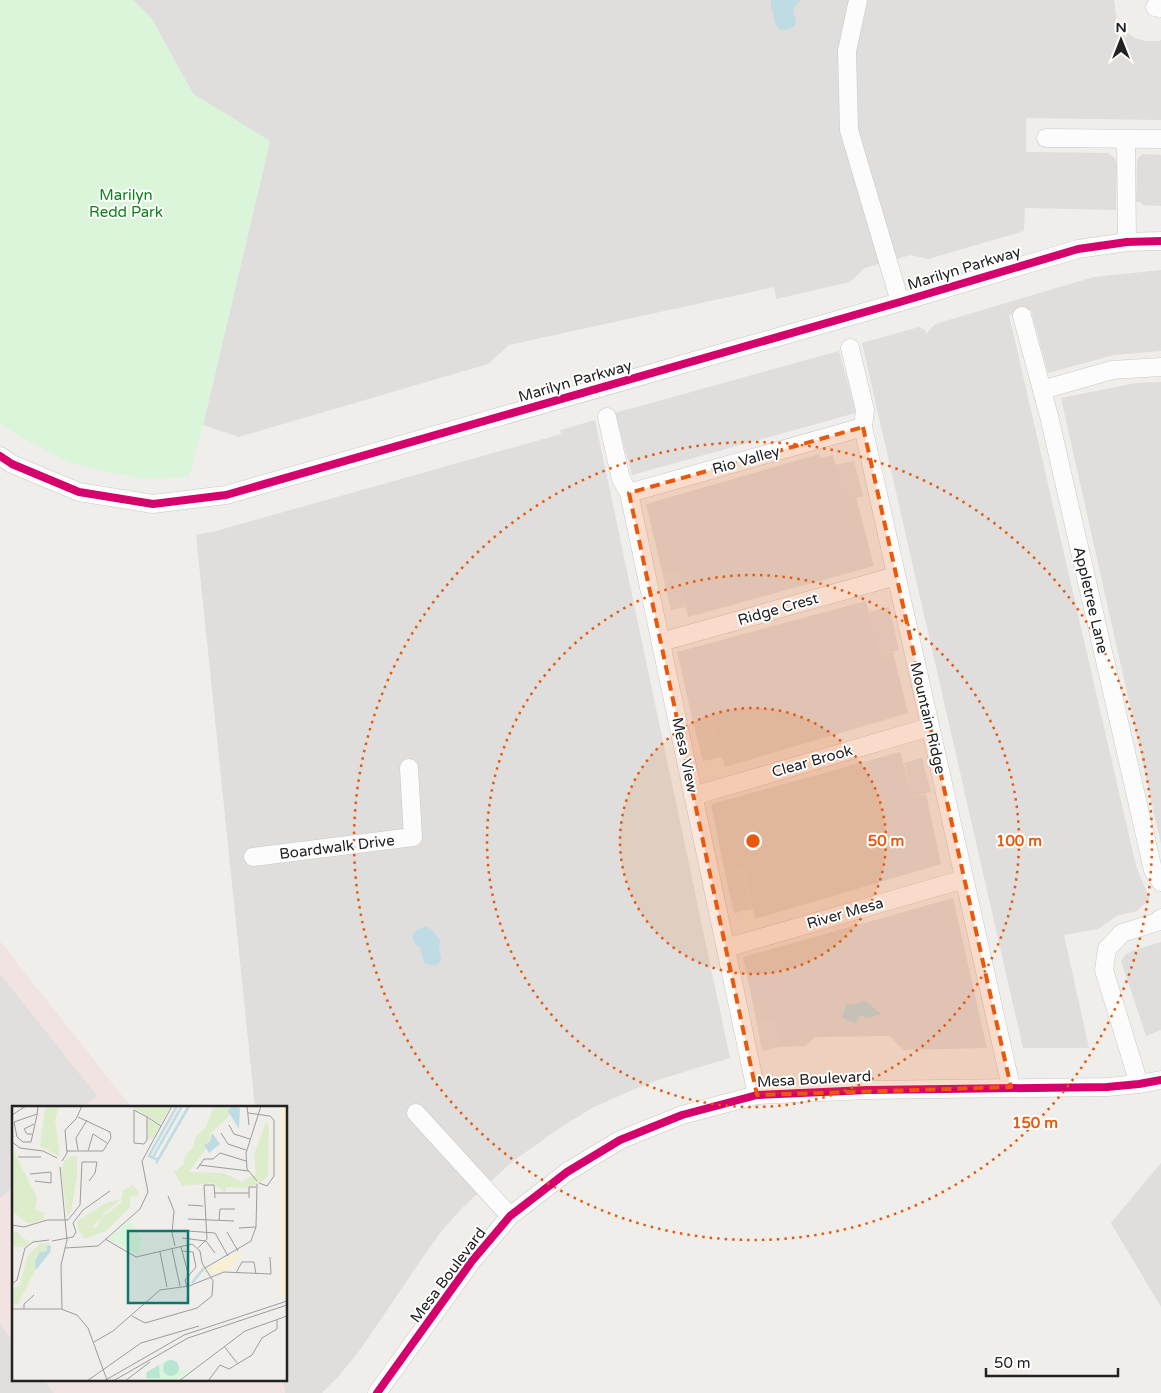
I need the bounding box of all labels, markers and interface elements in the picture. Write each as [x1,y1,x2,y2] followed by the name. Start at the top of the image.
[1096,15,1146,65] north arrow
[1115,19,1127,36] text: N
[89,186,163,221] park label: Marilyn Redd Park
[905,242,1023,294] street label: Marilyn Parkway
[516,356,634,406] street label: Marilyn Parkway
[710,442,782,478] street label: Rio Valley
[1070,545,1112,655] street label: Appletree Lane
[736,589,821,629] street label: Ridge Crest
[906,660,950,776] street label: Mountain Ridge
[668,716,702,794] street label: Mesa View
[770,741,854,781] street label: Clear Brook
[278,831,396,863] street label: Boardwalk Drive
[744,832,762,850] centre of rings
[868,832,904,850] text: 50 m
[996,832,1042,850] text: 100 m
[805,893,885,933] street label: River Mesa
[756,1067,872,1091] street label: Mesa Boulevard
[12,1106,288,1380] inset map
[1012,1114,1058,1132] text: 150 m
[406,1224,490,1326] street label: Mesa Boulevard
[986,1346,1118,1378] scale bar
[994,1354,1031,1372] text: 50 m

